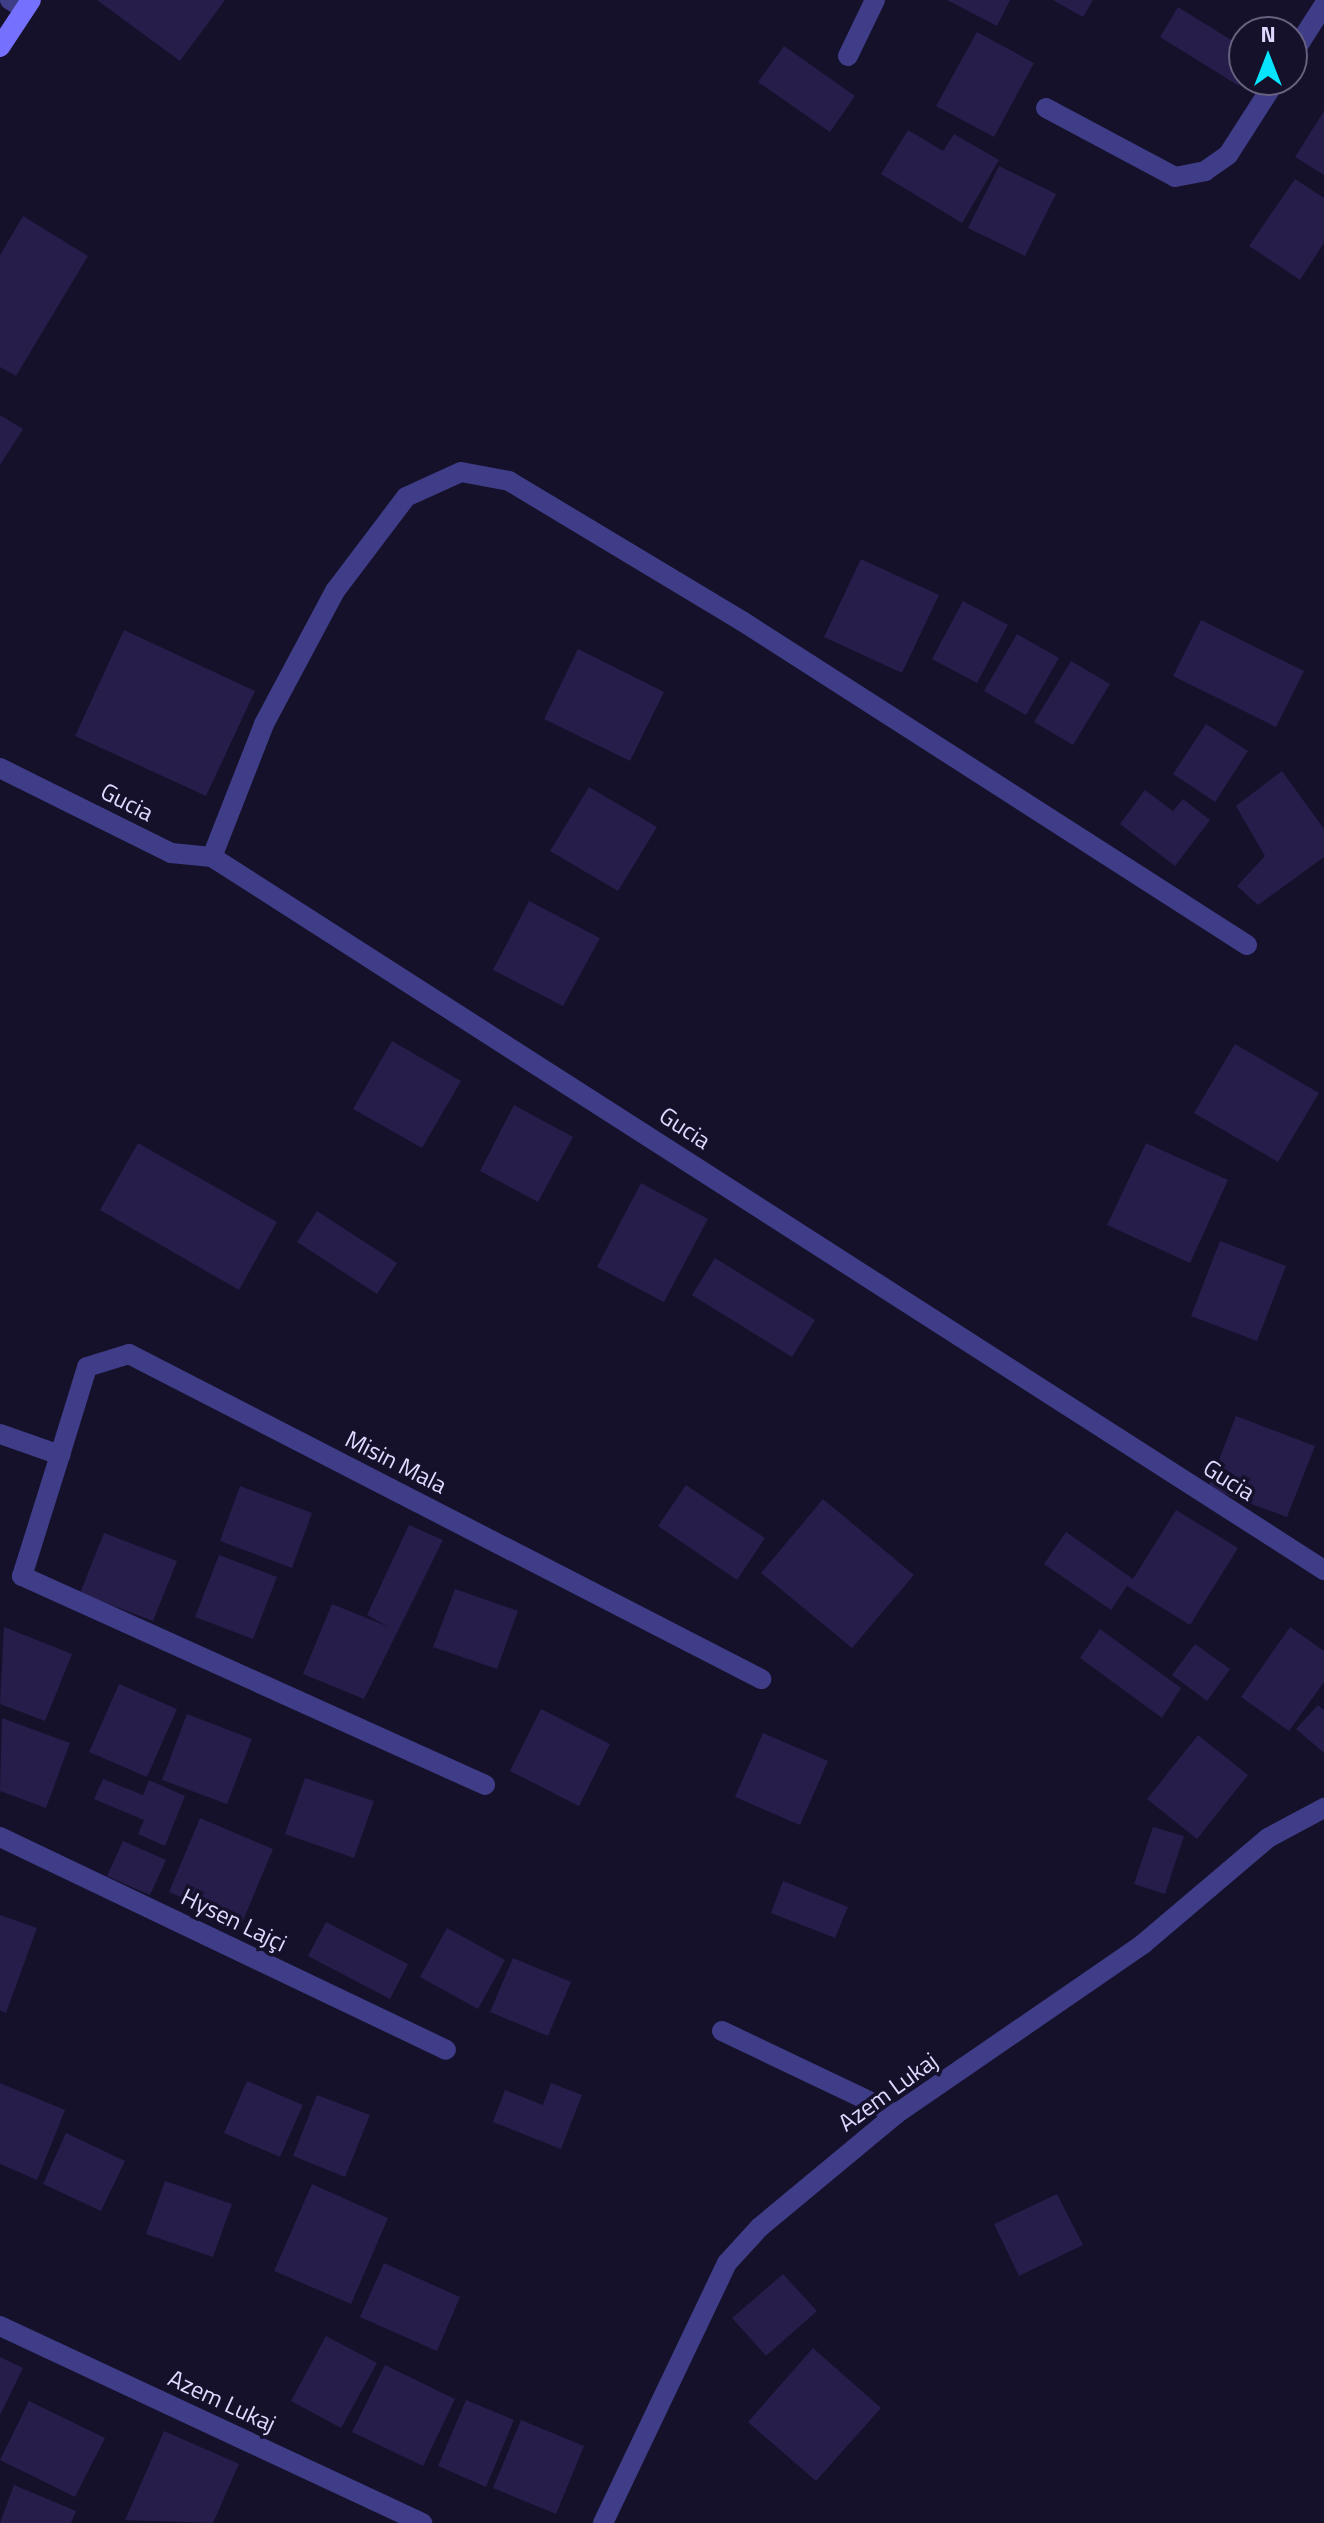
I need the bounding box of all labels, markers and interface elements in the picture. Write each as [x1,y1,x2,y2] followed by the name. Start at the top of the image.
[1228,16,1308,96] north arrow
[1260,17,1276,51] text: N
[96,777,158,827] street label: Gucia
[654,1101,716,1155] street label: Gucia
[341,1424,451,1500] street label: Misin Mala
[1198,1453,1260,1507] street label: Gucia
[177,1882,291,1958] street label: Hysen Lajçi
[833,2046,943,2138] street label: Azem Lukaj
[164,2364,280,2438] street label: Azem Lukaj

